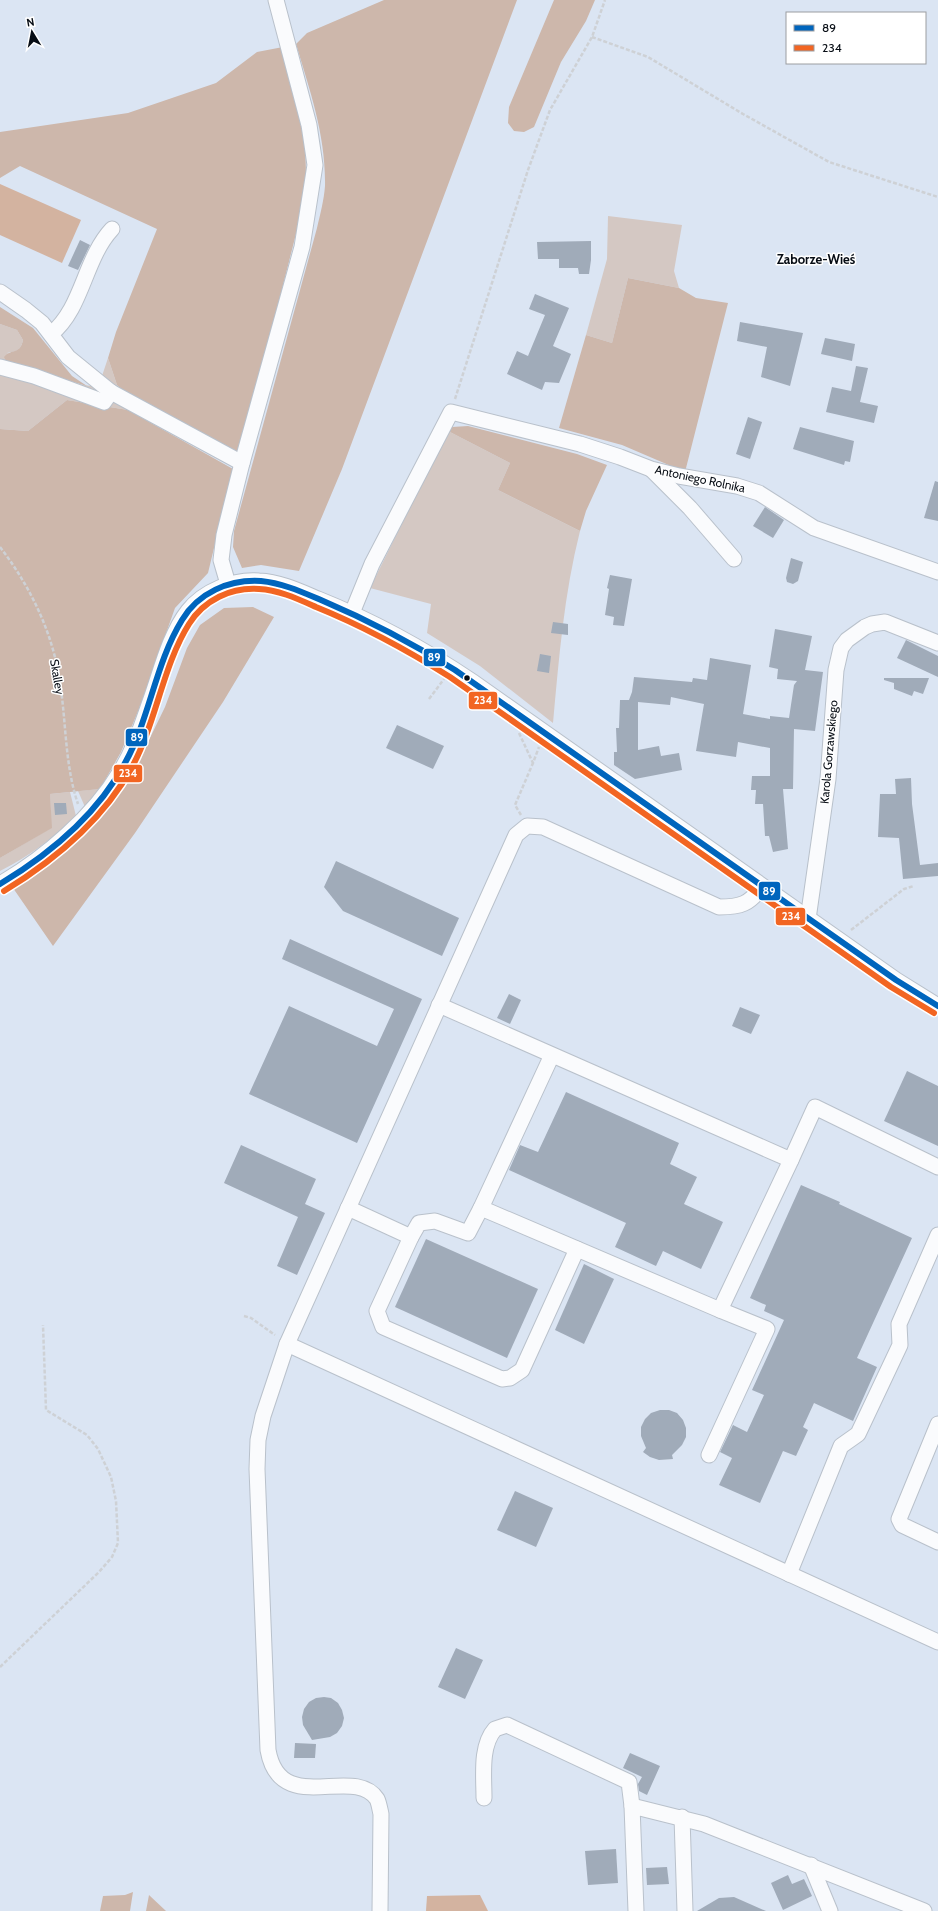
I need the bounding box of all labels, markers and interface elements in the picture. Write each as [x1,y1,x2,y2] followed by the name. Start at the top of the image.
[12,12,52,52] north arrow
[786,12,926,64] legend
[25,15,35,30] text: N
[822,20,836,35] text: 89
[822,40,842,55] text: 234
[777,251,856,267] district label: Zaborze-Wieś
[654,462,747,495] street label: Antoniego Rolnika
[423,648,446,667] line badge: 89
[428,650,440,664] text: 89
[47,658,68,696] street label: Skalley
[462,673,472,683] unlabelled marker
[468,691,498,710] line badge: 234
[474,693,492,707] text: 234
[816,699,841,804] street label: Karola Gorzawskiego
[125,728,148,747] line badge: 89
[131,730,143,744] text: 89
[113,764,143,783] line badge: 234
[119,766,137,780] text: 234
[758,881,781,901] line badge: 89
[763,884,775,898] text: 89
[775,907,806,926] line badge: 234
[782,909,800,923] text: 234

